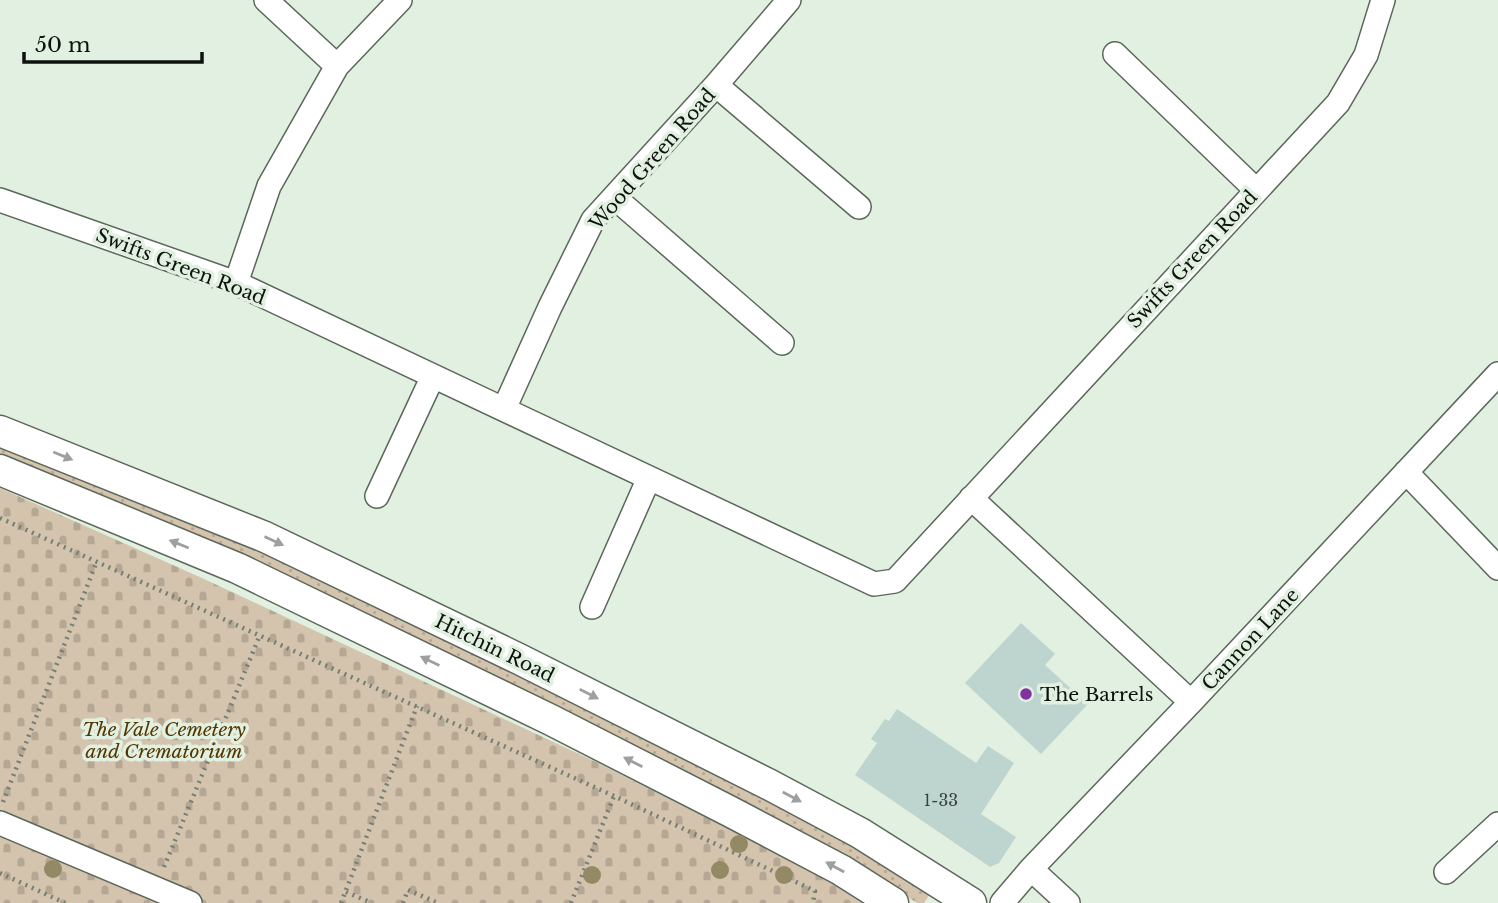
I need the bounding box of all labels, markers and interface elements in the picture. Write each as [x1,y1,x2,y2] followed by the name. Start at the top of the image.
[24,21,203,65] scale bar
[35,32,91,58] text: 50 m
[584,84,720,236] street label: Wood Green Road
[1123,186,1262,333] street label: Swifts Green Road
[93,223,269,310] street label: Swifts Green Road
[53,450,74,461] one-way arrow
[264,535,284,547] one-way arrow
[169,538,190,549] one-way arrow
[1197,584,1304,695] street label: Cannon Lane
[431,610,558,687] street label: Hitchin Road
[420,656,440,667] one-way arrow
[1040,683,1153,706] place label: The Barrels
[1018,686,1034,702] marker: The Barrels
[579,689,599,700] one-way arrow
[82,718,246,763] park label: The Vale Cemetery and Crematorium
[623,757,643,769] one-way arrow
[924,790,958,810] house number: 1-33
[782,791,802,803] one-way arrow
[826,861,845,873] one-way arrow

